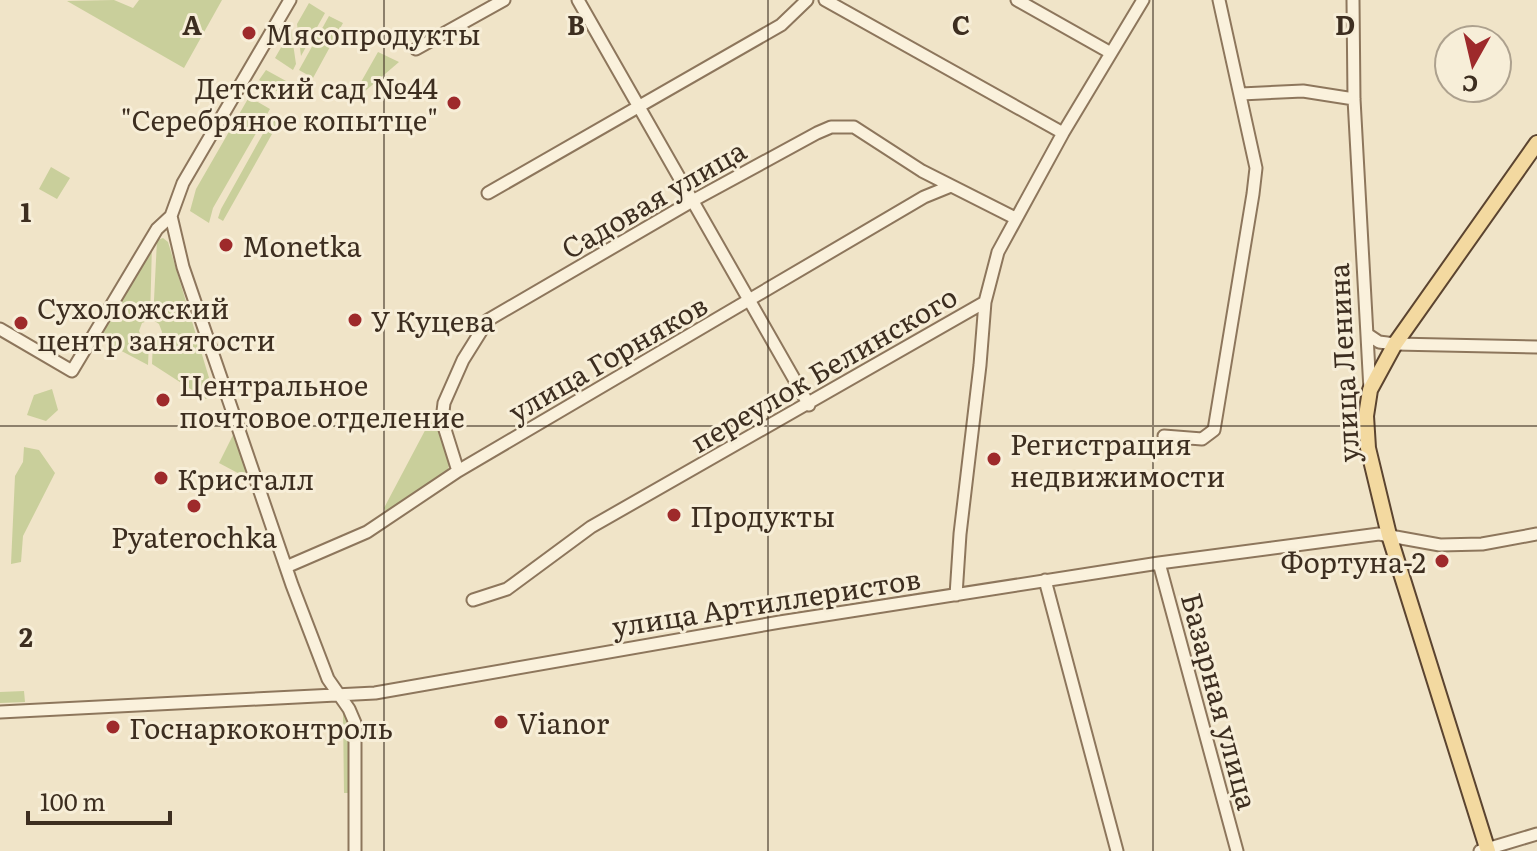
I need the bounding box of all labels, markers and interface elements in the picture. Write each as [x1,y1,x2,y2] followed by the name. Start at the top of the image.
[182,4,202,43] text: A
[567,4,585,43] text: B
[952,4,970,43] text: C
[1335,4,1355,43] text: D
[265,12,481,54] place label: Мясопродукты
[240,24,258,42] marker: Мясопродукты
[1433,24,1513,104] north arrow
[121,66,438,140] place label: Детский сад №44 "Серебряное копытце"
[1460,68,1480,103] text: С
[445,94,463,112] marker: Детский сад №44 "Серебряное копытце"
[553,128,753,268] street label: Садовая улица
[21,191,32,230] text: 1
[242,224,362,266] place label: Monetka
[217,236,235,254] marker: Monetka
[1316,262,1368,464] street label: улица Ленина
[682,274,964,462] street label: переулок Белинского
[499,283,715,431] street label: улица Горняков
[37,286,276,360] place label: Сухоложский центр занятости
[371,299,495,341] place label: У Куцева
[346,311,364,329] marker: У Куцева
[12,314,30,332] marker: Сухоложский центр занятости
[179,363,465,437] place label: Центральное почтовое отделение
[154,391,172,409] marker: Центральное почтовое отделение
[1010,422,1225,496] place label: Регистрация недвижимости
[985,450,1003,468] marker: Регистрация недвижимости
[177,457,314,499] place label: Кристалл
[152,469,170,487] marker: Кристалл
[690,494,835,536] place label: Продукты
[185,497,203,515] marker: Pyaterochka
[665,506,683,524] marker: Продукты
[111,515,277,557] place label: Pyaterochka
[1281,540,1426,582] place label: Фортуна-2
[1433,552,1451,570] marker: Фортуна-2
[608,556,924,646] street label: улица Артиллеристов
[1172,588,1270,814] street label: Базарная улица
[19,616,33,655] text: 2
[517,701,610,743] place label: Vianor
[129,706,393,748] place label: Госнаркоконтроль
[492,713,510,731] marker: Vianor
[104,718,122,736] marker: Госнаркоконтроль
[28,775,170,825] scale bar
[40,783,106,818] text: 100 m

